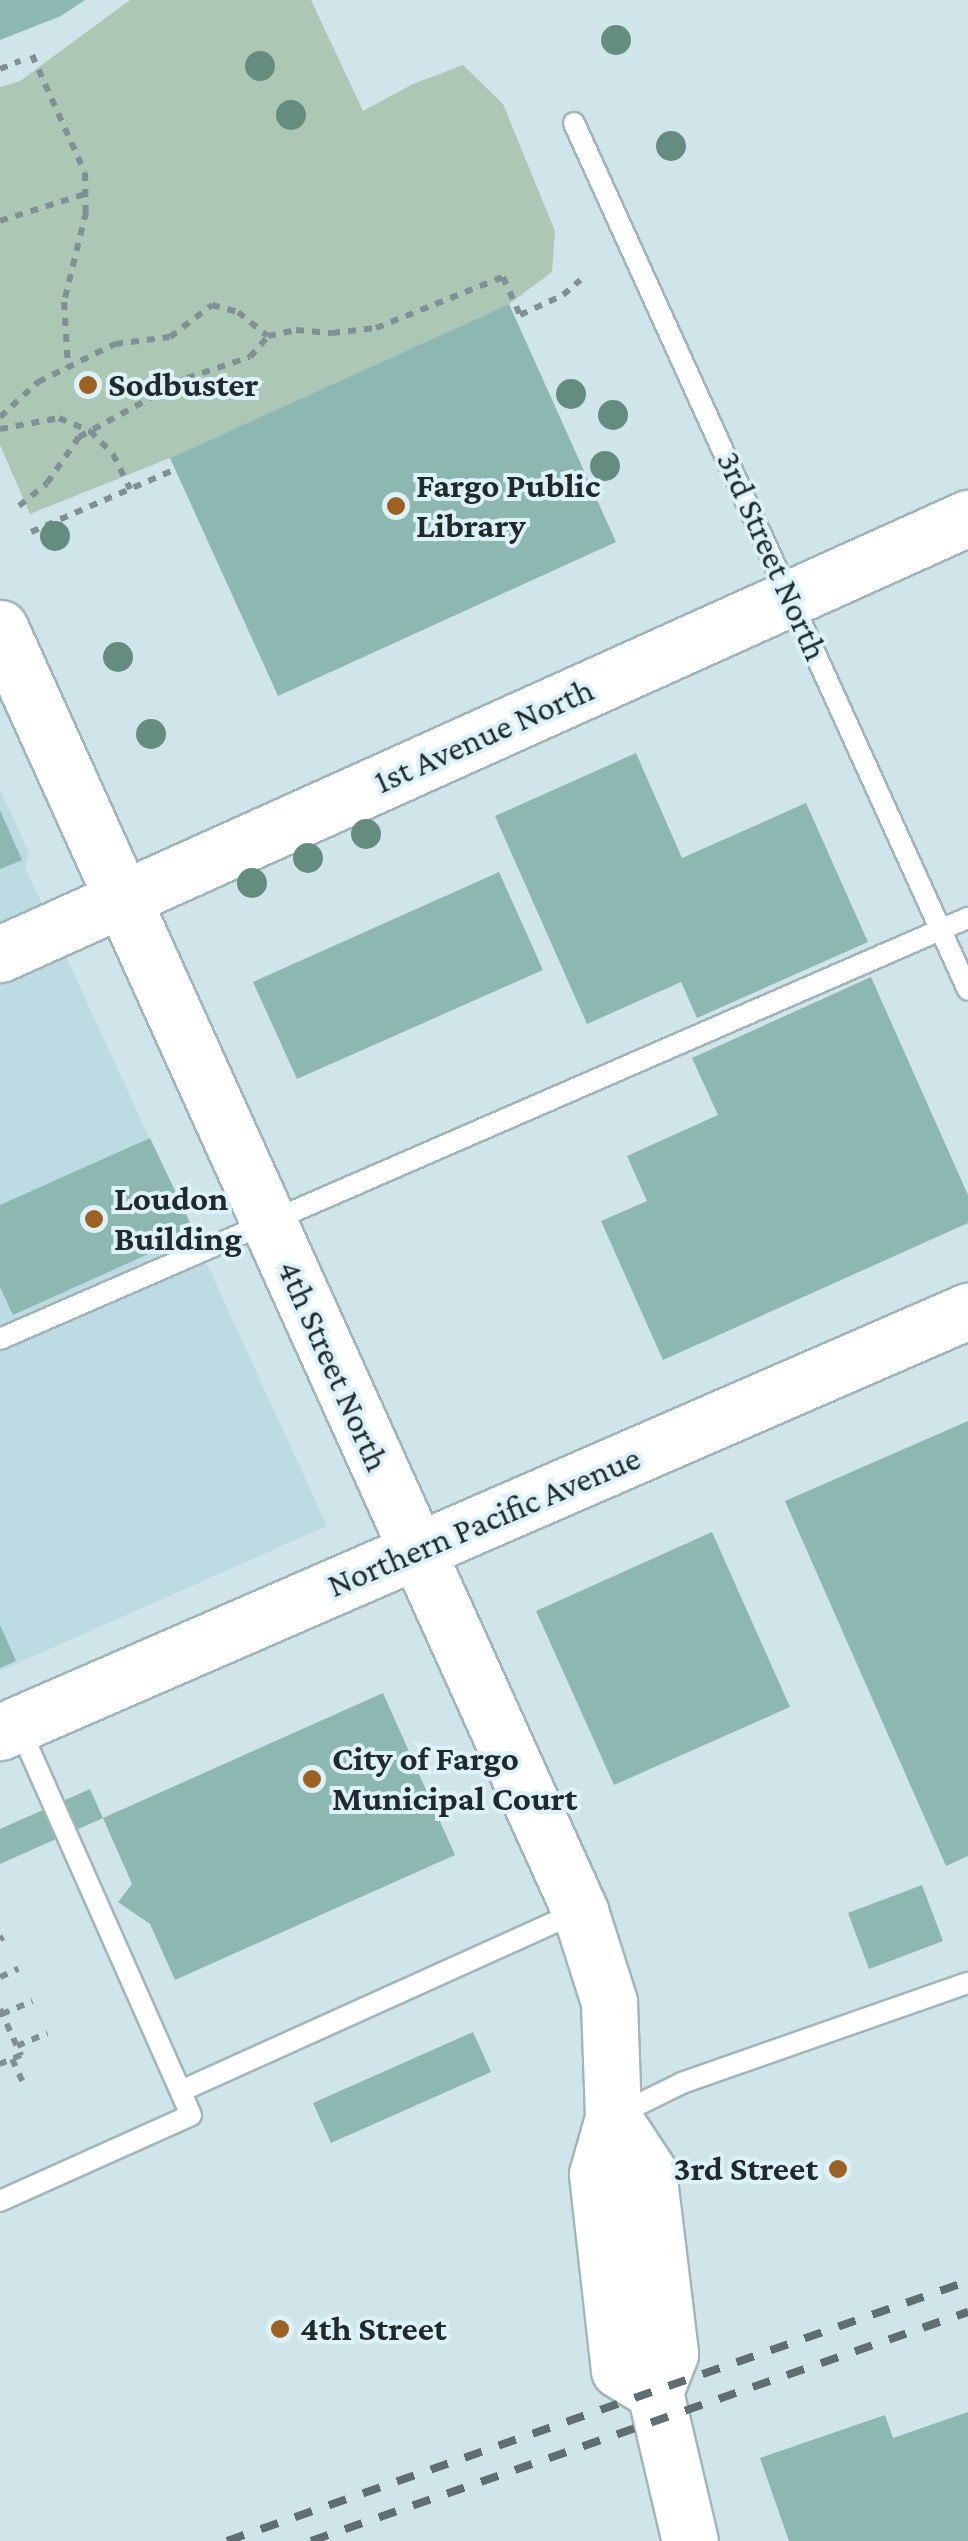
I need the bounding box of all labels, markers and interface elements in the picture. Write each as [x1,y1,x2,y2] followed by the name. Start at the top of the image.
[108,364,259,406] place label: Sodbuster
[77,374,99,396] marker: Sodbuster
[707,445,837,667] street label: 3rd Street North
[416,465,600,547] place label: Fargo Public Library
[385,495,407,517] marker: Fargo Public Library
[368,669,600,803] street label: 1st Avenue North
[114,1178,242,1260] place label: Loudon Building
[83,1208,105,1230] marker: Loudon Building
[268,1254,398,1478] street label: 4th Street North
[321,1437,647,1607] street label: Northern Pacific Avenue
[332,1738,577,1820] place label: City of Fargo Municipal Court
[301,1768,323,1790] marker: City of Fargo Municipal Court
[674,2148,818,2190] place label: 3rd Street
[827,2158,849,2180] marker: 3rd Street
[300,2308,447,2350] place label: 4th Street
[269,2318,291,2340] marker: 4th Street

